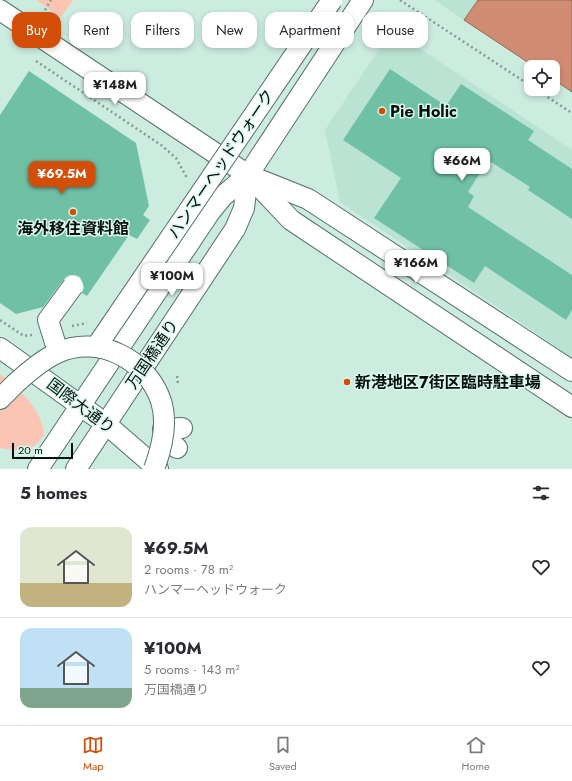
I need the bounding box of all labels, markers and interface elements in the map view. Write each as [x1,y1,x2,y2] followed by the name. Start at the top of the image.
[12,12,61,48] chip: Buy
[69,12,123,48] chip: Rent
[131,12,194,48] chip: Filters
[202,12,257,48] chip: New
[265,12,354,48] chip: Apartment
[362,12,428,48] chip: House
[524,60,560,96] map controls
[524,60,560,96] button: locate
[87,72,143,106] pin: ¥148M
[93,75,137,94] text: ¥148M
[162,85,280,243] street label: ハンマーヘッドウォーク
[390,100,457,123] place label: Pie Holic
[377,106,387,116] marker: Pie Holic
[438,148,486,182] pin: ¥66M
[443,151,481,170] text: ¥66M
[29,161,95,195] pin: ¥69.5M
[37,164,87,183] text: ¥69.5M
[68,207,78,217] marker: 海外移住資料館
[17,217,129,240] place label: 海外移住資料館
[388,250,444,284] pin: ¥166M
[394,253,438,272] text: ¥166M
[144,263,200,297] pin: ¥100M
[150,266,194,285] text: ¥100M
[120,314,184,394] street label: 万国橋通り
[355,371,541,394] place label: 新港地区7街区臨時駐車場
[42,373,120,439] street label: 国際大通り
[342,377,352,387] marker: 新港地区7街区臨時駐車場
[12,441,73,460] scale bar
[18,442,43,458] text: 20 m
[20,481,87,505] text: 5 homes
[530,482,552,504] icon: filters
[144,536,209,560] text: ¥69.5M
[52,543,100,591] icon: home
[530,556,552,578] icon: heart
[144,560,233,579] text: 2 rooms · 78 m²
[144,580,287,599] text: ハンマーヘッドウォーク
[144,636,202,660] text: ¥100M
[52,644,100,692] icon: home
[530,657,552,679] icon: heart
[144,660,240,679] text: 5 rooms · 143 m²
[144,680,209,699] text: 万国橋通り
[82,734,104,774] tab: Map
[269,734,297,774] tab: Saved
[462,734,490,774] tab: Home

